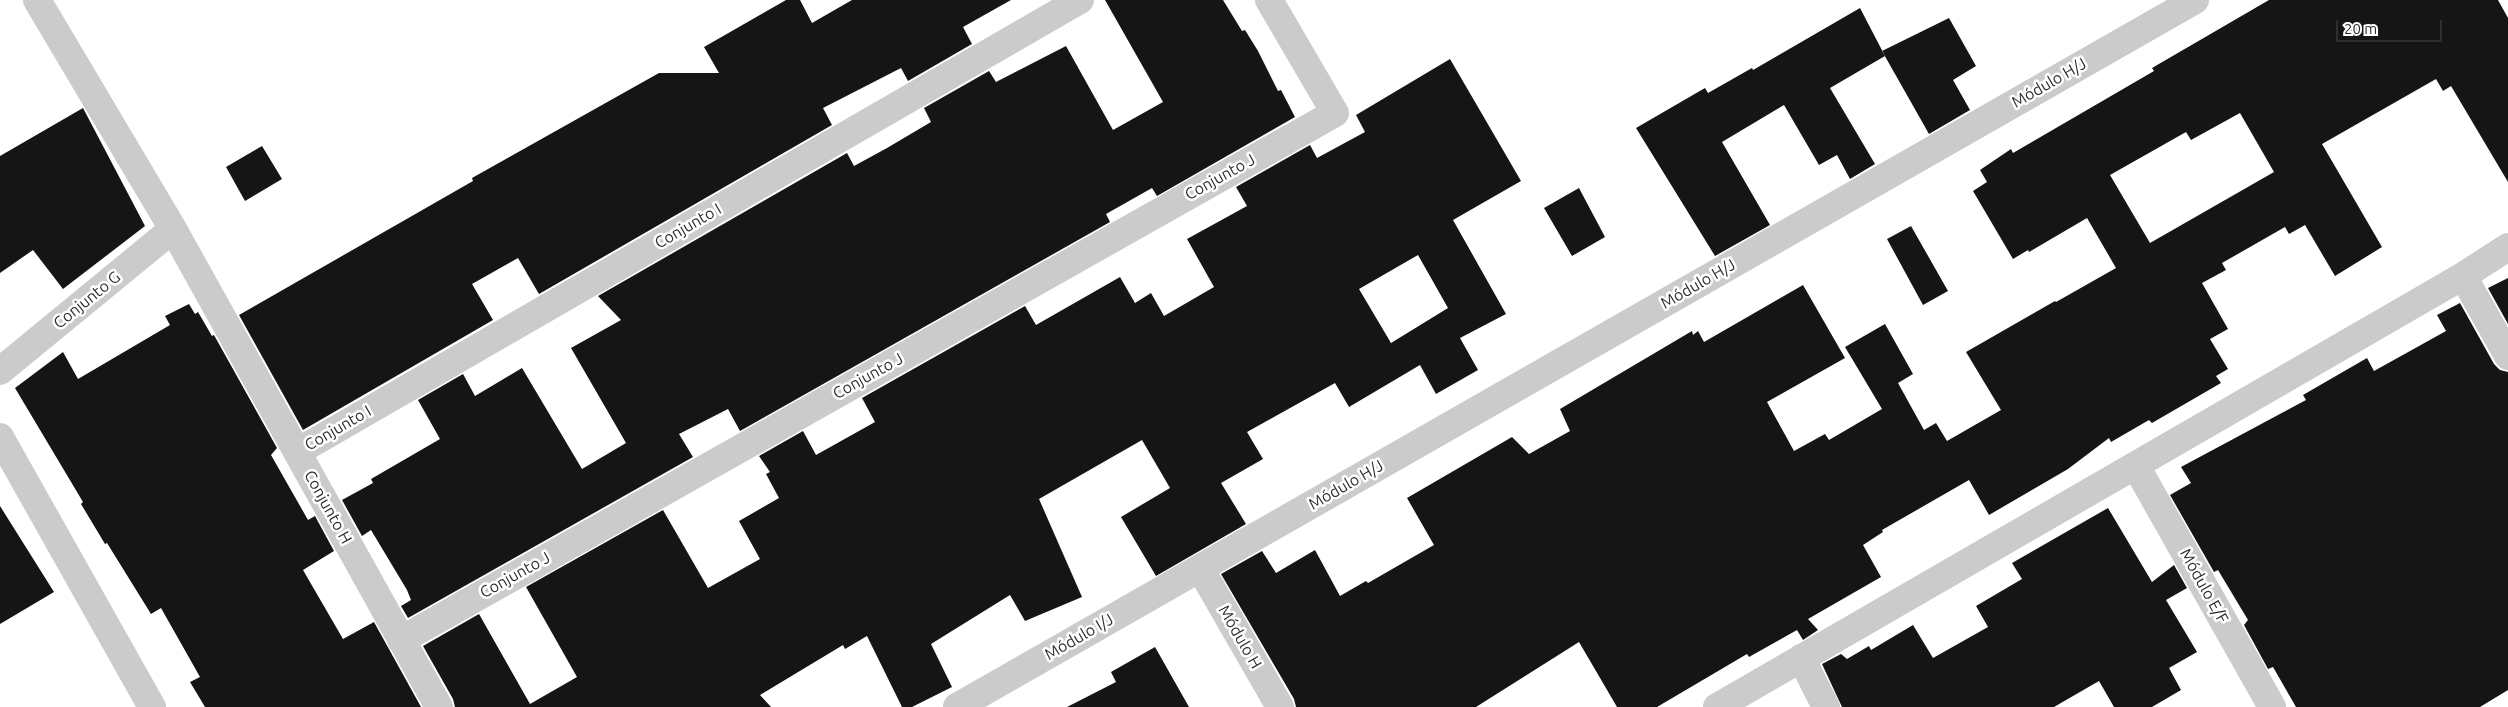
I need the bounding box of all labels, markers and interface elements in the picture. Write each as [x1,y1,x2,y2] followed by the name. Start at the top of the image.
[2338,10,2444,42] scale bar
[2344,20,2377,37] text: 20 m
[2008,54,2090,112] street label: Módulo H/J
[1181,150,1259,204] street label: Conjunto J
[651,199,725,253] street label: Conjunto I
[1657,255,1739,313] street label: Módulo H/J
[50,267,124,333] street label: Conjunto G
[829,349,907,403] street label: Conjunto J
[301,401,375,455] street label: Conjunto I
[1305,456,1387,514] street label: Módulo H/J
[300,467,356,547] street label: Conjunto H
[2176,545,2232,627] street label: Módulo E/F
[476,548,554,602] street label: Conjunto J
[1214,602,1266,672] street label: Módulo H
[1041,610,1117,664] street label: Módulo I/J

